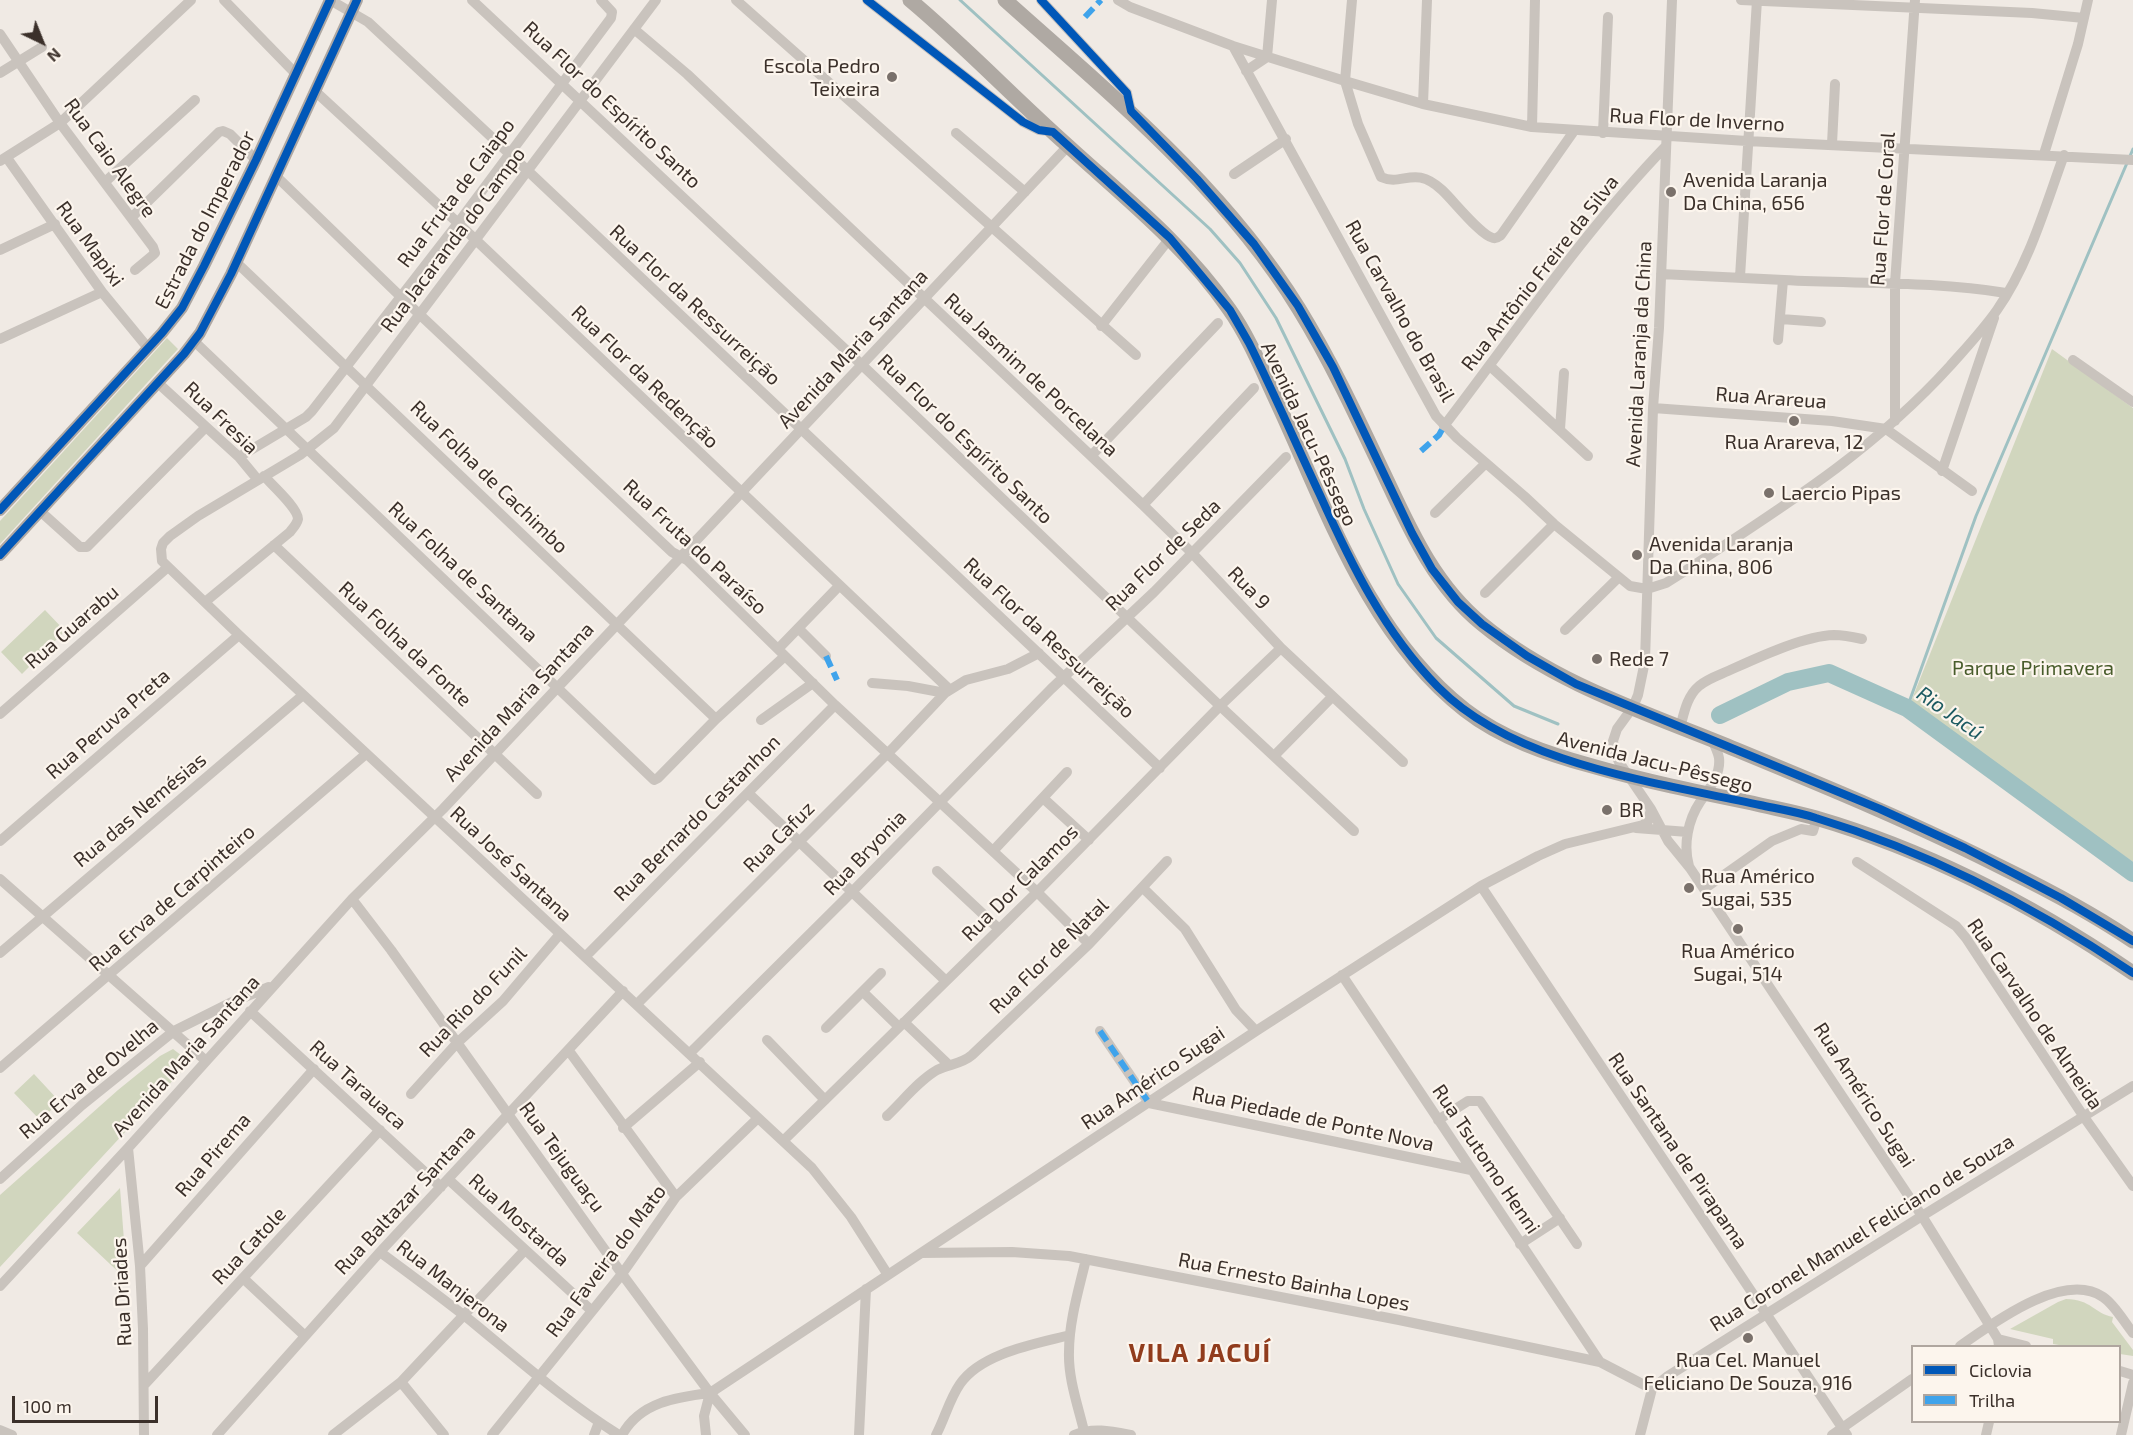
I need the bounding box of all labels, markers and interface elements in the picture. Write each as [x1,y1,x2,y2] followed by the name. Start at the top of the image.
[12,12,72,72] north arrow
[518,16,706,194] street label: Rua Flor do Espírito Santo
[44,45,65,66] text: N
[763,54,880,101] place label: Escola Pedro Teixeira
[885,70,899,84] marker: Escola Pedro Teixeira
[59,94,161,222] street label: Rua Caio Alegre
[1609,103,1785,137] street label: Rua Flor de Inverno
[392,114,520,272] street label: Rua Fruta de Caiapo
[150,127,260,313] street label: Estrada do Imperador
[1866,131,1900,287] street label: Rua Flor de Coral
[376,143,530,337] street label: Rua Jacaranda do Campo
[1683,168,1828,215] place label: Avenida Laranja Da China, 656
[1456,170,1624,376] street label: Rua Antônio Freire da Silva
[1664,185,1678,199] marker: Avenida Laranja Da China, 656
[51,197,129,291] street label: Rua Mapixi
[1340,216,1460,406] street label: Rua Carvalho do Brasil
[605,220,785,390] street label: Rua Flor da Ressurreição
[1621,240,1657,468] street label: Avenida Laranja da China
[773,264,933,434] street label: Avenida Maria Santana
[939,288,1123,462] street label: Rua Jasmim de Porcelana
[566,300,724,454] street label: Rua Flor da Redenção
[1256,338,1362,530] street label: Avenida Jacu-Pêssego
[872,349,1058,529] street label: Rua Flor do Espírito Santo
[179,377,263,459] street label: Rua Fresia
[1715,382,1827,414] street label: Rua Arareua
[405,396,573,558] street label: Rua Folha de Cachimbo
[1787,414,1801,428] marker: Rua Arareva, 12
[1725,430,1863,454] place label: Rua Arareva, 12
[618,474,772,620] street label: Rua Fruta do Paraíso
[1781,481,1901,505] place label: Laercio Pipas
[1762,486,1776,500] marker: Laercio Pipas
[1100,494,1226,616] street label: Rua Flor de Seda
[383,496,543,648] street label: Rua Folha de Santana
[1649,532,1794,579] place label: Avenida Laranja Da China, 806
[1630,548,1644,562] marker: Avenida Laranja Da China, 806
[959,553,1139,723] street label: Rua Flor da Ressurreição
[1223,561,1275,615] street label: Rua 9
[334,576,476,712] street label: Rua Folha da Fonte
[20,580,124,674] street label: Rua Guarabu
[439,617,599,787] street label: Avenida Maria Santana
[1609,647,1669,671] place label: Rede 7
[1590,652,1604,666] marker: Rede 7
[1952,656,2114,680] park label: Parque Primavera
[41,664,175,784] street label: Rua Peruva Preta
[1912,681,1988,745] water label: Rio Jacú
[1555,726,1755,798] street label: Avenida Jacu-Pêssego
[609,730,785,906] street label: Rua Bernardo Castanhon
[69,748,211,872] street label: Rua das Nemésias
[738,796,820,878] street label: Rua Cafuz
[1619,798,1644,822] place label: BR
[445,801,577,927] street label: Rua José Santana
[1600,803,1614,817] marker: BR
[819,805,911,901] street label: Rua Bryonia
[84,819,260,977] street label: Rua Erva de Carpinteiro
[957,820,1083,946] street label: Rua Dor Calamos
[1701,864,1815,911] place label: Rua Américo Sugai, 535
[1682,881,1696,895] marker: Rua Américo Sugai, 535
[985,893,1113,1019] street label: Rua Flor de Natal
[1962,914,2108,1114] street label: Rua Carvalho de Almeida
[1731,922,1745,936] marker: Rua Américo Sugai, 514
[1681,939,1795,986] place label: Rua Américo Sugai, 514
[414,942,532,1062] street label: Rua Rio do Funil
[107,970,265,1142] street label: Avenida Maria Santana
[15,1014,163,1144] street label: Rua Erva de Ovelha
[1808,1018,1920,1172] street label: Rua Américo Sugai
[1077,1021,1229,1135] street label: Rua Américo Sugai
[305,1035,411,1135] street label: Rua Tarauaca
[1603,1048,1753,1254] street label: Rua Santana de Pirapama
[1427,1080,1545,1238] street label: Rua Tsutomo Henni
[1190,1082,1436,1156] street label: Rua Piedade de Ponte Nova
[514,1097,610,1217] street label: Rua Tejuguaçu
[170,1108,256,1202] street label: Rua Pirema
[330,1120,480,1280] street label: Rua Baltazar Santana
[1706,1129,2018,1337] street label: Rua Coronel Manuel Feliciano de Souza
[464,1169,574,1271] street label: Rua Mostarda
[541,1180,671,1342] street label: Rua Faveira do Mato
[207,1202,291,1290] street label: Rua Catole
[392,1234,514,1338] street label: Rua Manjerona
[107,1237,137,1347] street label: Rua Driades
[1176,1248,1412,1316] street label: Rua Ernesto Bainha Lopes
[1741,1331,1755,1345] marker: Rua Cel. Manuel Feliciano De Souza, 916
[1129,1337,1271,1369] district label: VILA JACUÍ
[1911,1345,2121,1423] legend
[1644,1348,1852,1395] place label: Rua Cel. Manuel Feliciano De Souza, 916
[1969,1359,2032,1381] text: Ciclovia
[15,1384,160,1422] scale bar
[1969,1389,2015,1411] text: Trilha
[23,1395,72,1417] text: 100 m

